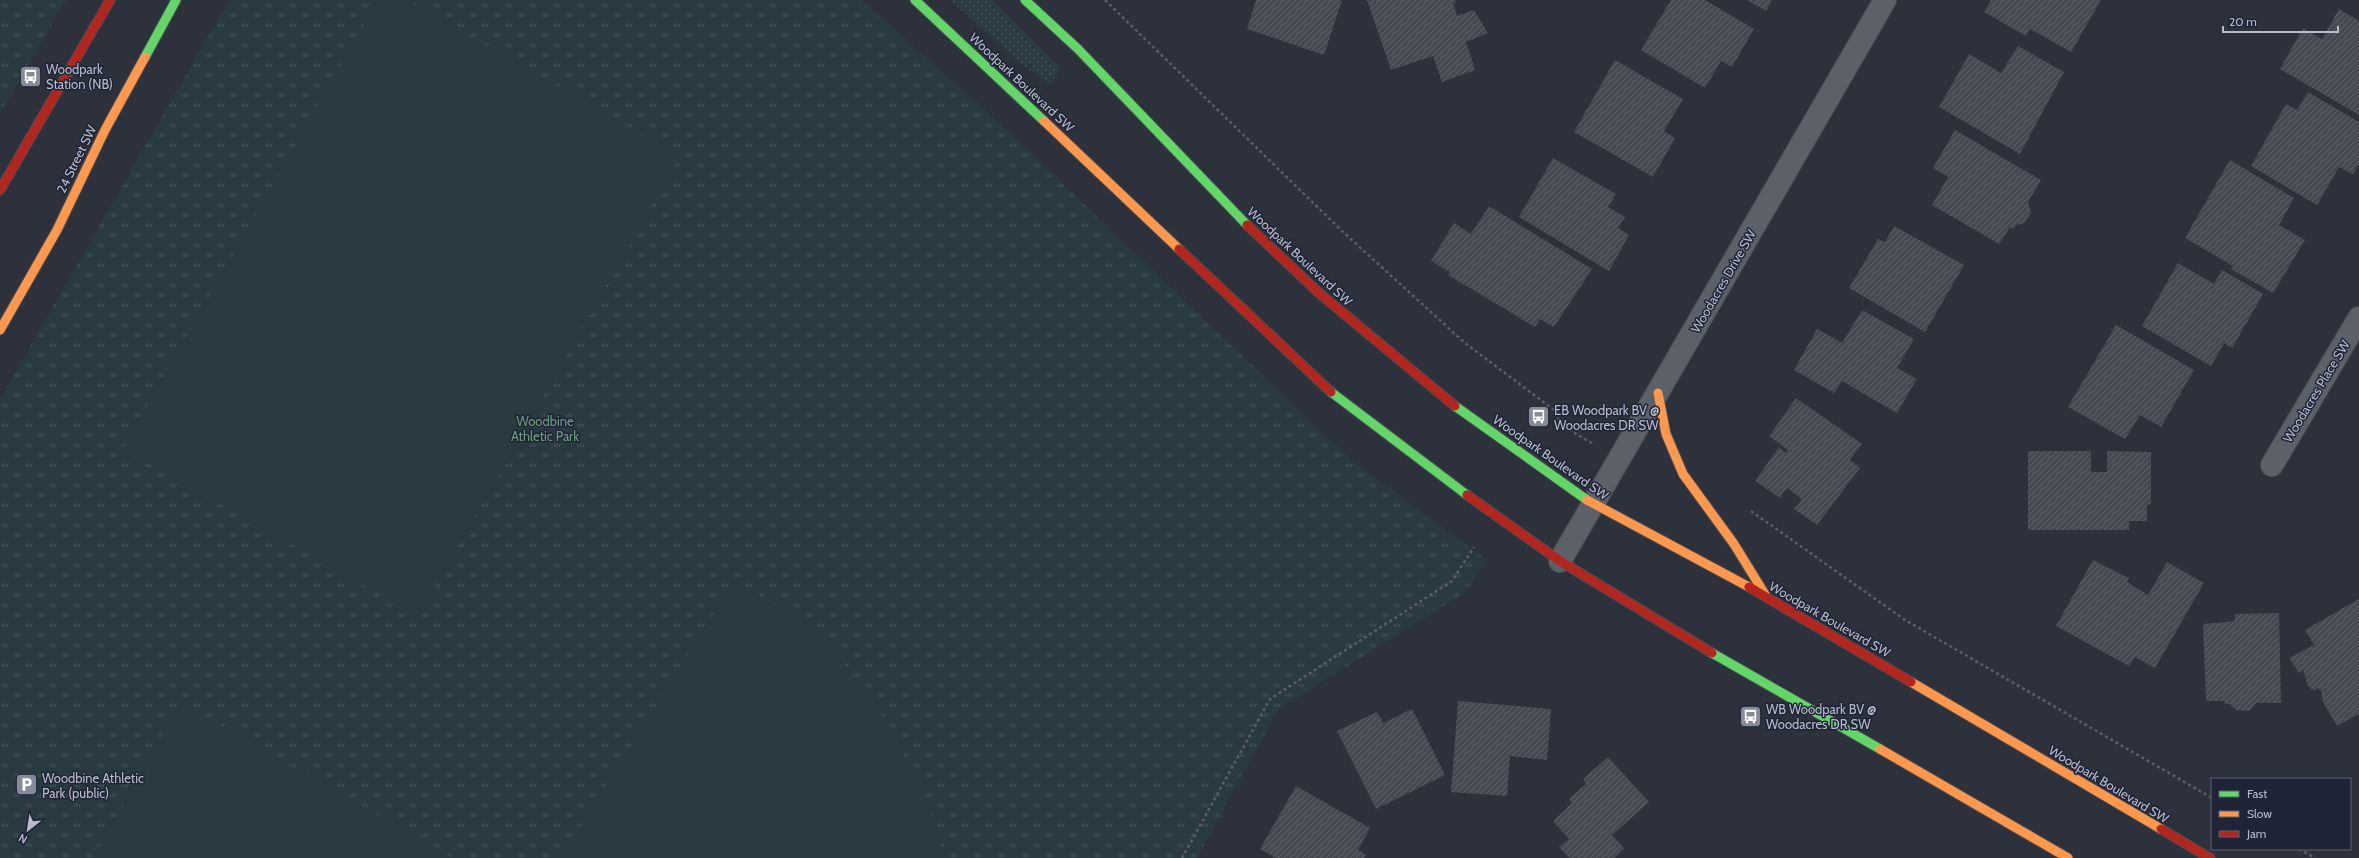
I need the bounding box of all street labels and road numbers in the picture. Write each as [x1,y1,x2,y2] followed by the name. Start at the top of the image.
[966,29,1078,135] street label: Woodpark Boulevard SW
[53,122,100,196] street label: 24 Street SW
[1244,203,1356,309] street label: Woodpark Boulevard SW
[1687,226,1759,335] street label: Woodacres Drive SW
[2279,336,2353,445] street label: Woodacres Place SW
[1490,411,1612,503] street label: Woodpark Boulevard SW
[1766,578,1894,661] street label: Woodpark Boulevard SW
[2046,742,2173,827] street label: Woodpark Boulevard SW

